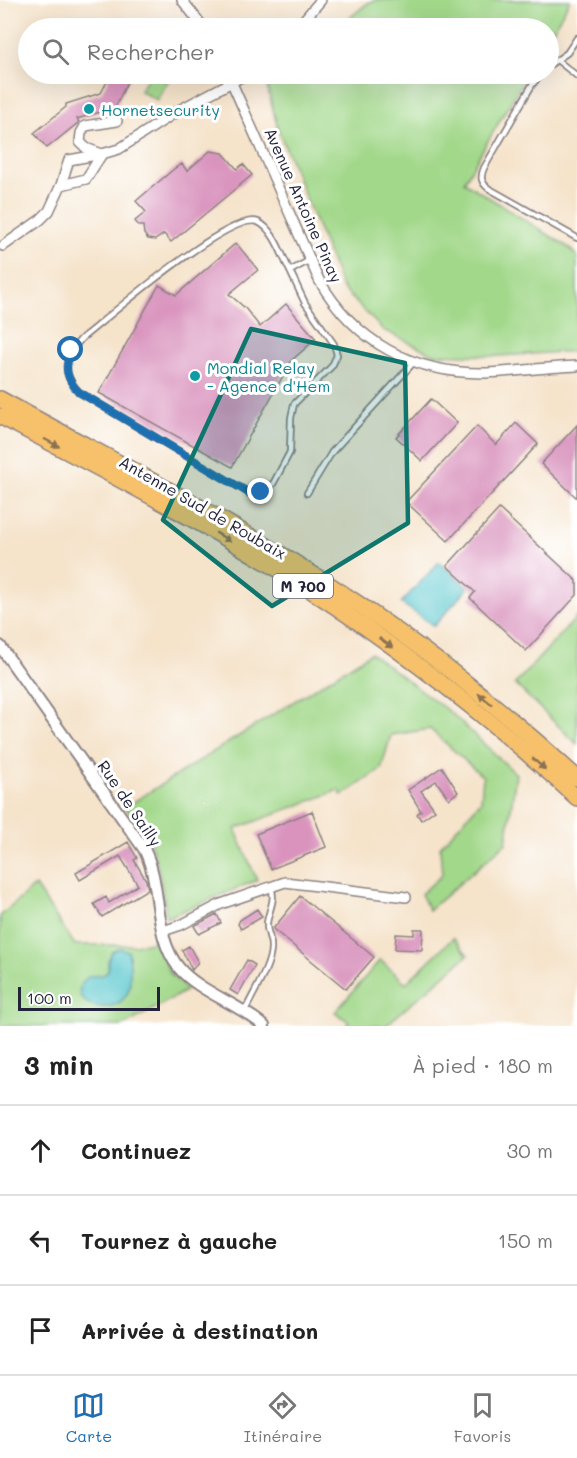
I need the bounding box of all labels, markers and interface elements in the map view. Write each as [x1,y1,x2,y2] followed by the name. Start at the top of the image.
[18,18,559,84] search box
[39,35,72,68] icon: search
[87,37,215,66] text: Rechercher
[101,99,220,120] place label: Hornetsecurity
[82,102,96,116] marker: Hornetsecurity
[260,124,348,286] street label: Avenue Antoine Pinay
[57,336,83,362] route start
[207,357,330,396] place label: Mondial Relay - Agence d'Hem
[188,369,202,383] marker: Mondial Relay - Agence d'Hem
[43,438,60,448] one-way arrow
[116,451,290,563] street label: Antenne Sud de Roubaix
[247,478,273,504] route end
[215,532,232,542] one-way arrow
[273,574,333,598] road number: M 700
[378,637,394,649] one-way arrow
[477,694,492,706] one-way arrow
[93,756,167,850] street label: Rue de Sailly
[531,757,546,770] one-way arrow
[18,984,160,1012] scale bar
[27,987,72,1008] text: 100 m
[24,1048,93,1082] text: 3 min
[412,1052,553,1078] text: À pied · 180 m
[24,1134,57,1167] icon: ahead
[81,1136,191,1165] text: Continuez
[507,1137,553,1163] text: 30 m
[24,1224,57,1257] icon: left
[81,1226,277,1255] text: Tournez à gauche
[498,1227,553,1253] text: 150 m
[24,1314,57,1347] icon: arrive
[81,1316,318,1345] text: Arrivée à destination
[66,1389,112,1446] tab: Carte
[244,1389,322,1446] tab: Itinéraire
[454,1389,511,1446] tab: Favoris

